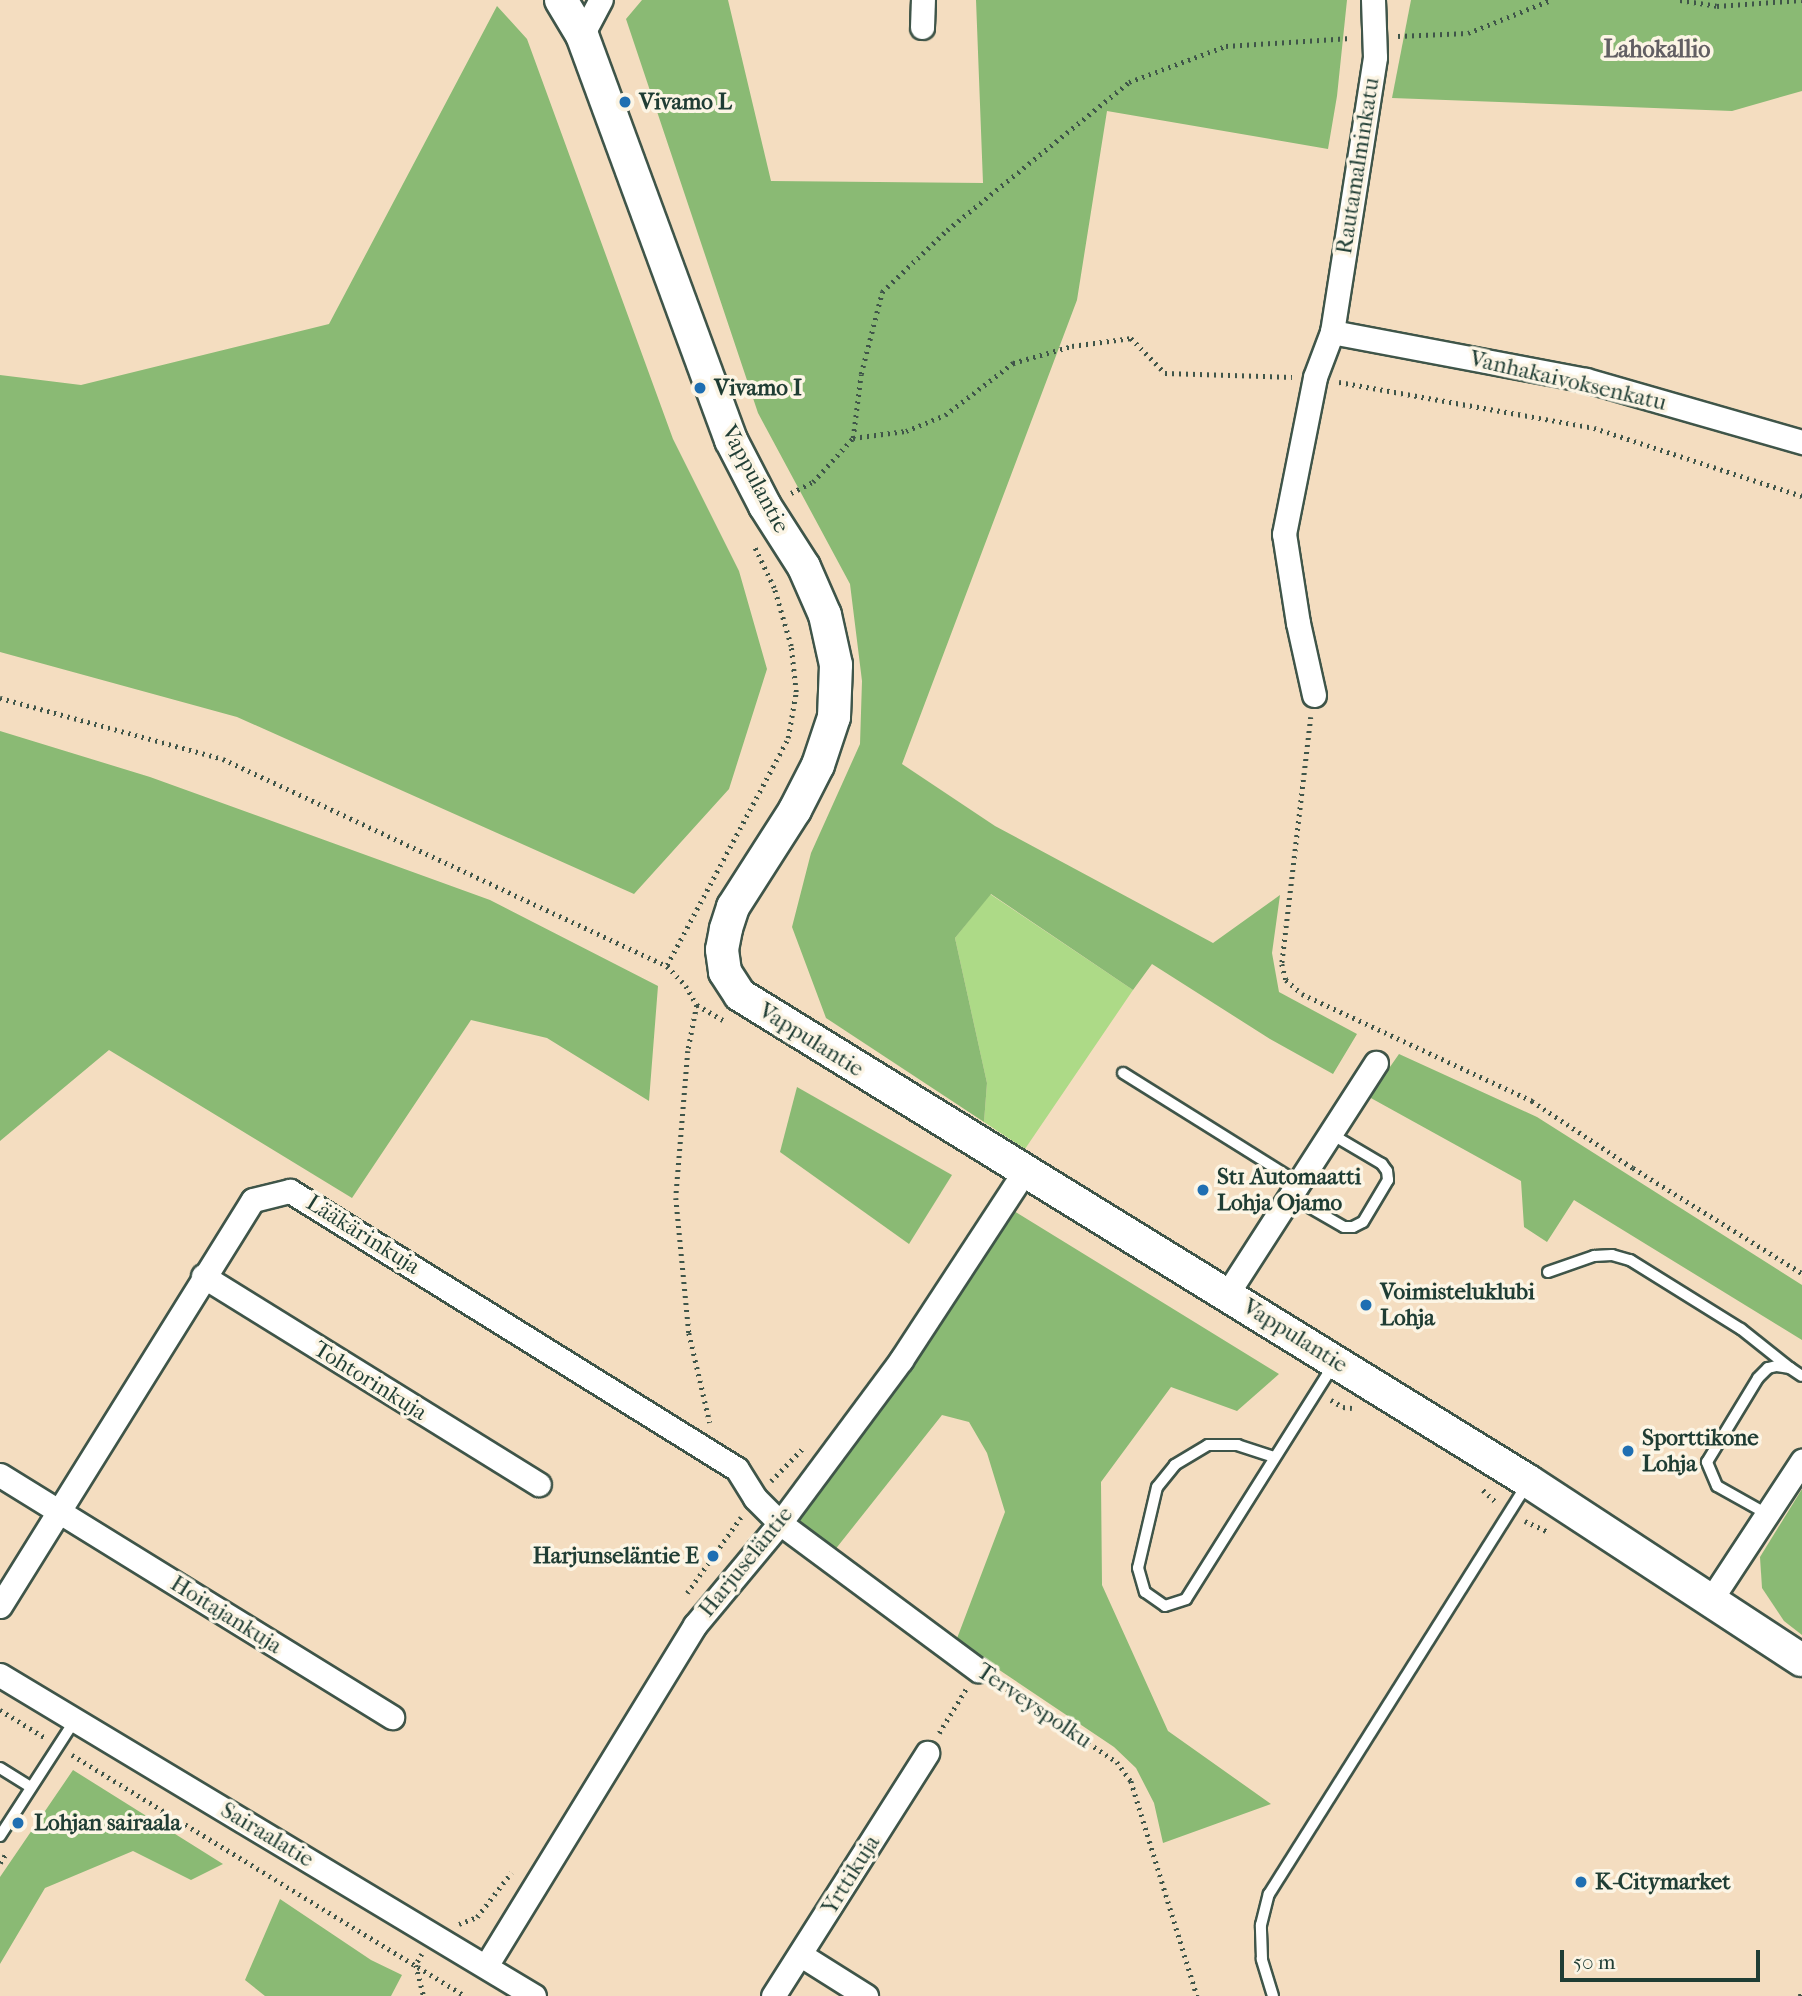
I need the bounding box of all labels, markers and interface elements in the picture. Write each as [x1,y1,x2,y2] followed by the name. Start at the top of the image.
[1604,36,1710,64] district label: Lahokallio
[1330,76,1386,256] street label: Rautamalminkatu
[639,88,732,116] place label: Vivamo L
[617,94,633,110] marker: Vivamo L
[1467,345,1669,417] street label: Vanhakaivoksenkatu
[714,374,802,402] place label: Vivamo I
[692,380,708,396] marker: Vivamo I
[715,420,795,538] street label: Vappulantie
[753,997,869,1083] street label: Vappulantie
[1217,1163,1361,1217] place label: St1 Automaatti Lohja Ojamo
[1195,1182,1211,1198] marker: St1 Automaatti Lohja Ojamo
[301,1189,425,1281] street label: Lääkärinkuja
[1380,1278,1535,1332] place label: Voimisteluklubi Lohja
[1237,1293,1353,1379] street label: Vappulantie
[1358,1297,1374,1313] marker: Voimisteluklubi Lohja
[308,1335,432,1427] street label: Tohtorinkuja
[1642,1424,1759,1478] place label: Sporttikone Lohja
[1620,1443,1636,1459] marker: Sporttikone Lohja
[693,1501,799,1623] street label: Harjuseläntie
[533,1542,699,1570] place label: Harjunseläntie E
[705,1548,721,1564] marker: Harjunseläntie E
[165,1570,287,1660] street label: Hoitajankuja
[971,1657,1097,1755] street label: Terveyspolku
[216,1796,318,1874] street label: Sairaalatie
[34,1809,181,1837] place label: Lohjan sairaala
[8,1813,28,1833] marker: Lohjan sairaala
[816,1830,886,1920] street label: Yrttikuja
[1595,1868,1730,1896] place label: K-Citymarket
[1573,1874,1589,1890] marker: K-Citymarket
[1564,1937,1764,1981] scale bar
[1573,1950,1616,1974] text: 50 m

